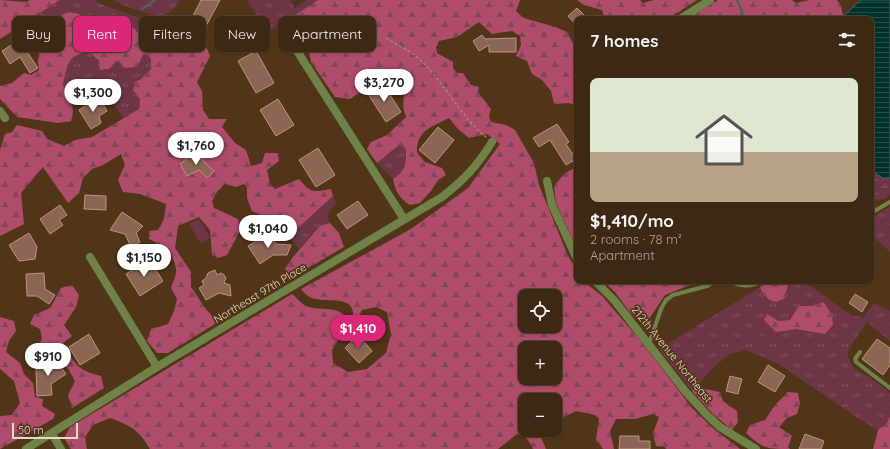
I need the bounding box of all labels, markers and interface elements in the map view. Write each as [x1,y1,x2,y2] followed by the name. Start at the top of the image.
[12,16,65,52] chip: Buy
[73,16,131,52] chip: Rent
[139,16,206,52] chip: Filters
[214,16,270,52] chip: New
[278,16,376,52] chip: Apartment
[836,29,858,51] icon: filters
[590,30,659,51] text: 7 homes
[351,69,417,103] pin: $3,270
[364,74,404,90] text: $3,270
[60,79,126,113] pin: $1,300
[73,84,113,100] text: $1,300
[688,104,760,176] icon: home
[163,132,229,166] pin: $1,760
[177,137,215,153] text: $1,760
[590,210,674,231] text: $1,410/mo
[235,215,301,249] pin: $1,040
[248,220,288,236] text: $1,040
[590,231,682,247] text: 2 rooms · 78 m²
[111,244,177,278] pin: $1,150
[590,247,655,263] text: Apartment
[126,249,162,265] text: $1,150
[211,260,309,326] street label: Northeast 97th Place
[518,289,562,437] map controls
[518,289,562,333] button: locate
[629,303,716,405] street label: 212th Avenue Northeast
[325,315,391,349] pin: $1,410
[340,320,376,336] text: $1,410
[518,341,562,385] button: +
[24,343,72,377] pin: $910
[34,348,62,364] text: $910
[518,393,562,437] button: −
[12,421,78,440] scale bar
[18,423,44,437] text: 50 m

